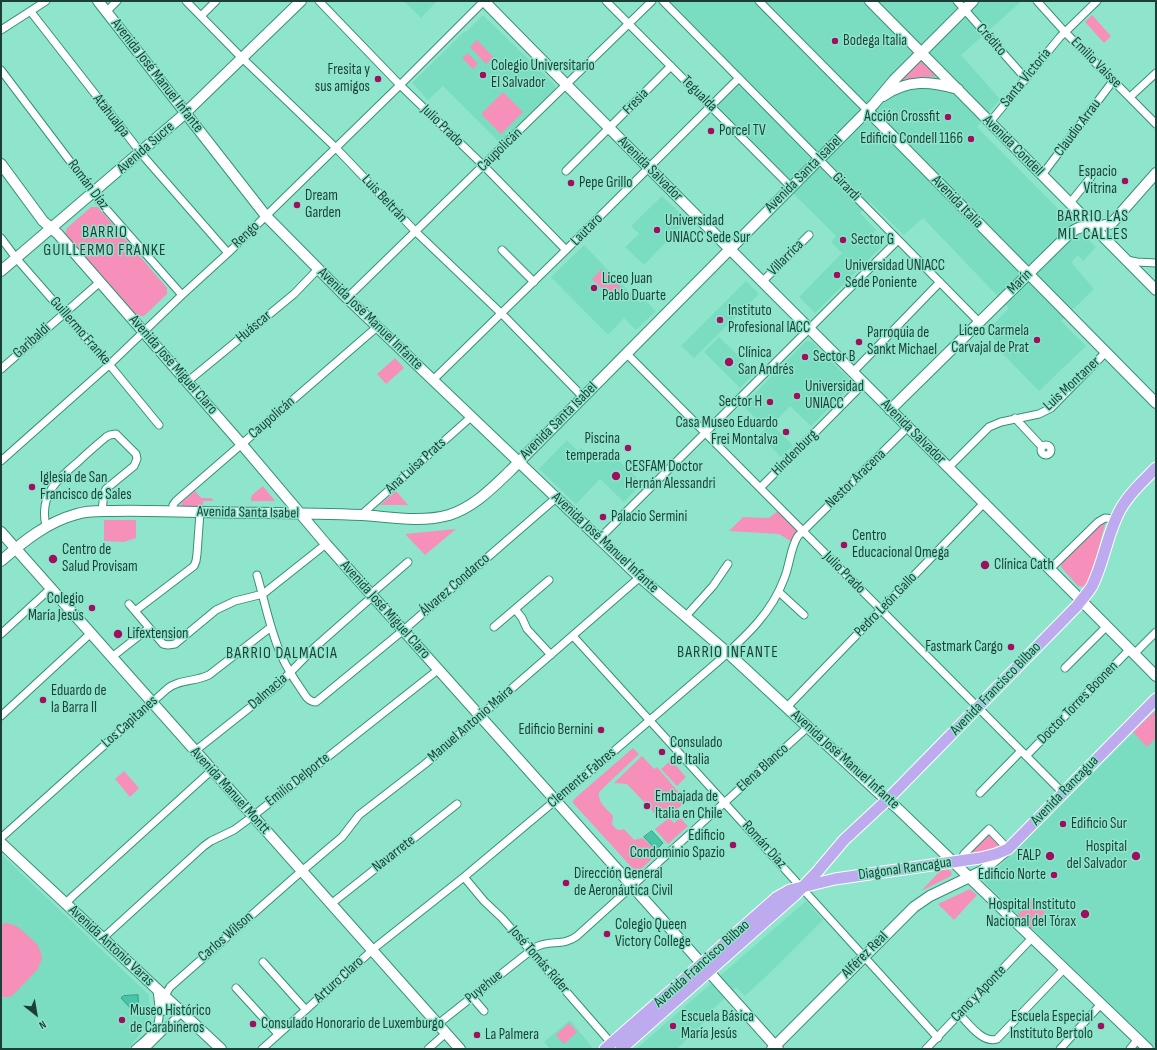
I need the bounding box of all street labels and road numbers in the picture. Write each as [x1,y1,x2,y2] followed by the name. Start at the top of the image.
[107,15,207,137] street label: Avenida José Manuel Infante
[972,20,1010,60] street label: Crédito
[1067,34,1125,92] street label: Emilio Vaisse
[997,45,1055,111] street label: Santa Victoria
[677,72,721,116] street label: Tegualda
[619,85,653,119] street label: Fresia
[89,91,133,141] street label: Atahualpa
[1051,96,1105,160] street label: Claudio Arrau
[417,101,467,151] street label: Julio Prado
[979,112,1047,180] street label: Avenida Condell
[114,118,178,178] street label: Avenida Sucre
[474,124,526,176] street label: Caupolicán
[762,132,846,216] street label: Avenida Santa Isabel
[614,133,686,205] street label: Avenida Salvador
[63,156,113,214] street label: Román Díaz
[828,169,864,205] street label: Girardi
[357,171,411,227] street label: Luis Beltrán
[927,172,987,232] street label: Avenida Italia
[567,210,607,250] street label: Lautaro
[228,218,264,252] street label: Rengo
[764,236,808,280] street label: Villarrica
[314,264,426,374] street label: Avenida José Manuel Infante
[1004,266,1036,298] street label: Marín
[46,293,114,369] street label: Guillermo Franke
[233,307,275,347] street label: Huáscar
[125,312,221,418] street label: Avenida José Miguel Claro
[10,320,54,362] street label: Garibaldi
[1040,353,1104,415] street label: Luis Montaner
[517,379,601,463] street label: Avenida Santa Isabel
[245,393,299,443] street label: Caupolicán
[877,396,949,468] street label: Avenida Salvador
[768,426,822,480] street label: Hindenburg
[382,434,450,498] street label: Ana Luisa Prats
[822,446,890,512] street label: Nestor Aracena
[548,489,662,597] street label: Avenida José Manuel Infante
[197,503,299,523] street label: Avenida Santa Isabel
[819,548,869,598] street label: Julio Prado
[416,550,494,620] street label: Álvarez Condarco
[336,557,434,663] street label: Avenida José Miguel Claro
[851,569,921,641] street label: Pedro León Gallo
[947,639,1045,739] street label: Avenida Francisco Bilbao
[1034,658,1122,748] street label: Doctor Torres Boonen
[245,670,291,714] street label: Dalmacia
[424,682,518,766] street label: Manuel Antonio Maira
[98,692,162,752] street label: Los Capitanes
[787,707,903,813] street label: Avenida José Manuel Infante
[733,740,793,796] street label: Elena Blanco
[186,744,274,838] street label: Avenida Manuel Montt
[544,744,620,812] street label: Clemente Fabres
[262,749,334,811] street label: Emilio Delporte
[1027,752,1103,830] street label: Avenida Rancagua
[738,817,790,873] street label: Román Díaz
[369,832,419,876] street label: Navarrete
[857,854,953,884] street label: Diagonal Rancagua
[64,902,158,990] street label: Avenida Antonio Varas
[195,908,257,966] street label: Carlos Wilson
[650,916,754,1012] street label: Avenida Francisco Bilbao
[505,922,573,998] street label: José Tomás Rider
[838,928,892,982] street label: Alférez Real
[310,953,368,1007] street label: Arturo Claro
[947,962,1011,1026] street label: Cano y Aponte
[462,966,506,1008] street label: Puyehue

